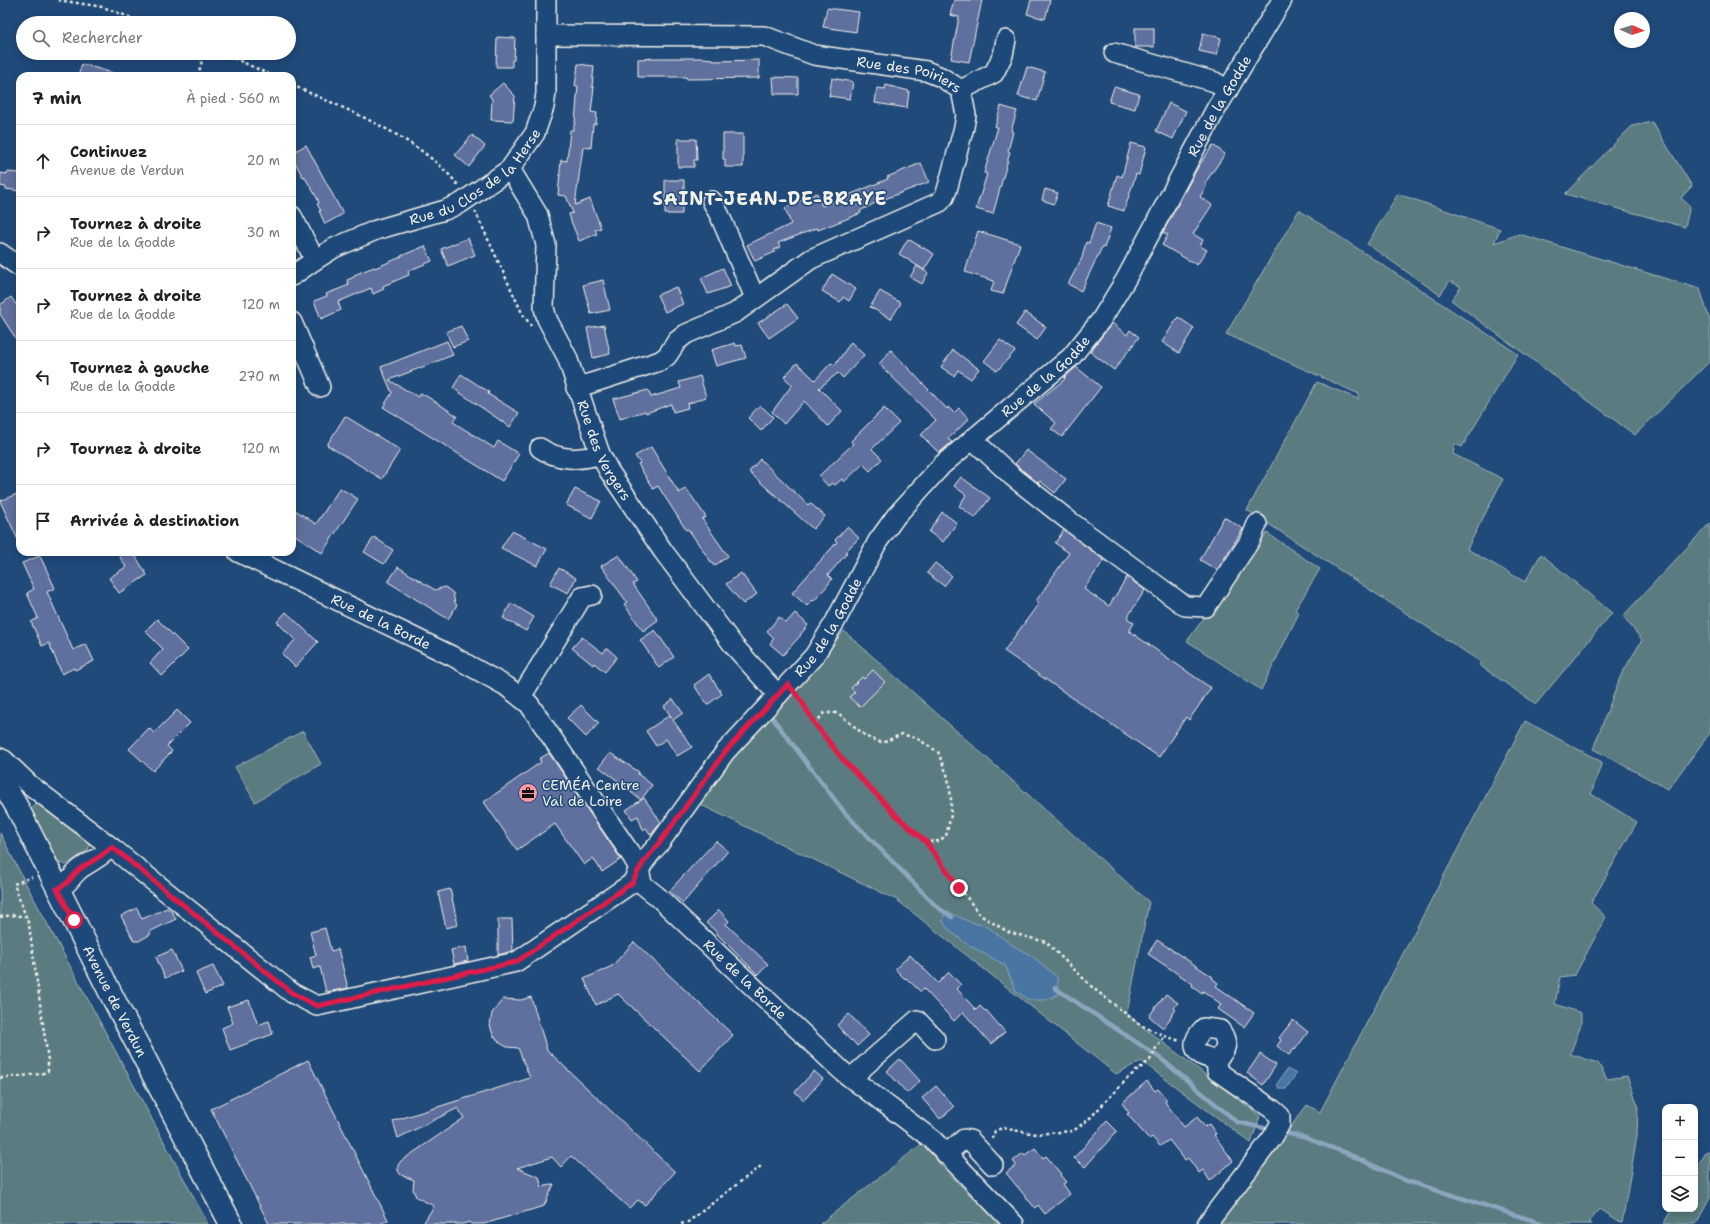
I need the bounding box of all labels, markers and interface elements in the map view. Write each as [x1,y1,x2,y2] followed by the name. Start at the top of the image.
[1614,12,1650,48] north arrow
[16,16,296,60] search box
[30,27,52,49] icon: search
[62,28,143,48] text: Rechercher
[856,52,965,97] street label: Rue des Poiriers
[1183,52,1255,160] street label: Rue de la Godde
[32,87,82,109] text: 7 min
[186,90,280,107] text: À pied · 560 m
[407,125,545,229] street label: Rue du Clos de la Herse
[70,142,147,162] text: Continuez
[32,150,54,172] icon: ahead
[247,152,280,169] text: 20 m
[70,162,184,179] text: Avenue de Verdun
[652,187,888,211] district label: SAINT-JEAN-DE-BRAYE
[70,214,202,234] text: Tournez à droite
[32,222,54,244] icon: right
[246,224,280,241] text: 30 m
[70,234,176,251] text: Rue de la Godde
[70,286,202,306] text: Tournez à droite
[32,294,54,316] icon: right
[242,296,280,313] text: 120 m
[70,306,176,323] text: Rue de la Godde
[997,332,1094,421] street label: Rue de la Godde
[70,358,210,378] text: Tournez à gauche
[32,366,54,388] icon: left
[238,368,280,385] text: 270 m
[70,378,176,395] text: Rue de la Godde
[573,398,635,504] street label: Rue des Vergers
[32,438,54,460] icon: right
[70,439,202,459] text: Tournez à droite
[242,440,280,457] text: 120 m
[32,510,54,532] icon: arrive
[70,511,239,531] text: Arrivée à destination
[790,575,866,681] street label: Rue de la Godde
[328,590,434,653] street label: Rue de la Borde
[542,776,640,810] place label: CEMÉA Centre Val de Loire
[517,782,539,804] office icon: CEMÉA Centre Val de Loire
[950,879,968,897] route end
[65,911,83,929] route start
[699,935,791,1023] street label: Rue de la Borde
[79,942,151,1060] street label: Avenue de Verdun
[1662,1104,1698,1212] map controls
[1662,1104,1698,1140] button: +
[1662,1140,1698,1176] button: −
[1662,1176,1698,1212] button: layers

